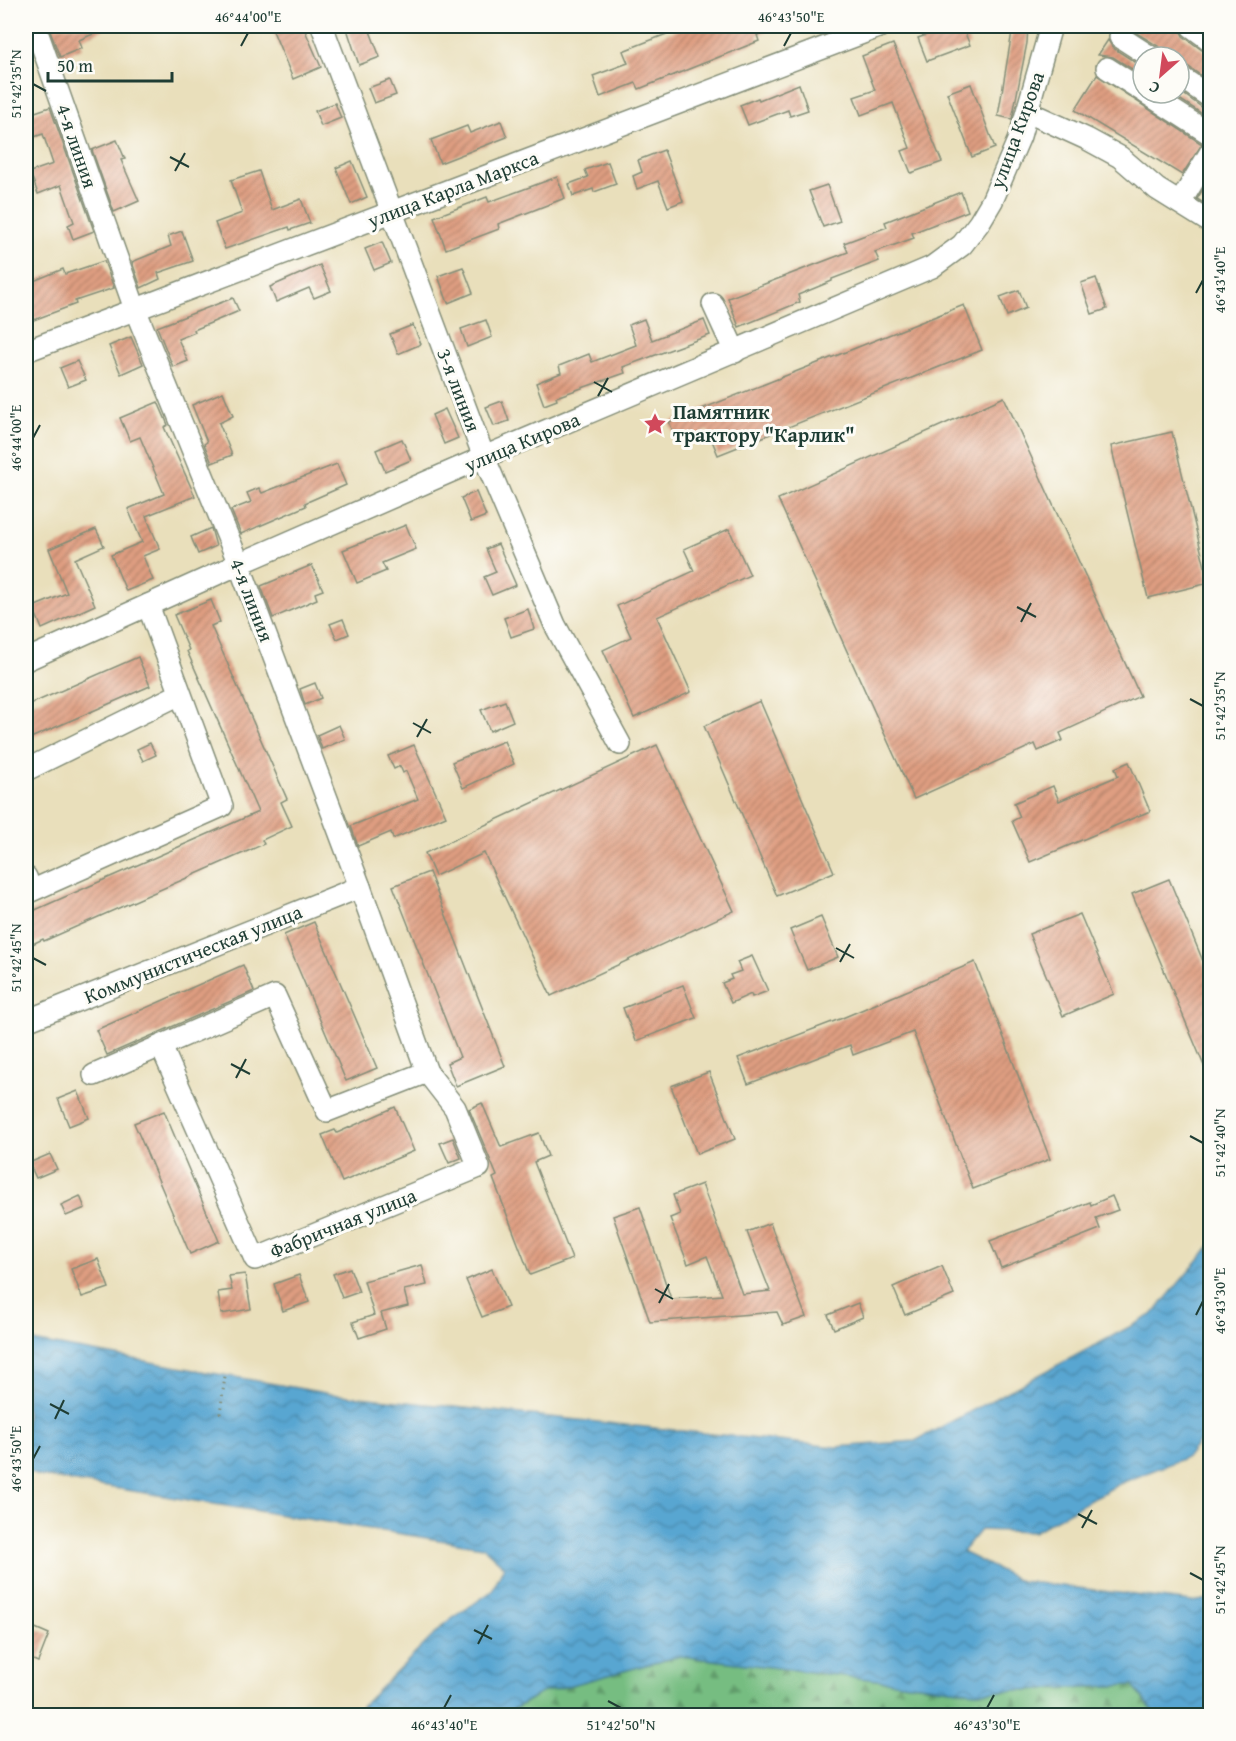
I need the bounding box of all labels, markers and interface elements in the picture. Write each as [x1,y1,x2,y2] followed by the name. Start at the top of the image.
[215,6,282,27] text: 46°44'00"E
[758,6,825,27] text: 46°43'50"E
[48,45,172,83] scale bar
[1131,45,1191,105] north arrow
[5,49,26,118] text: 51°42'35"N
[57,52,93,79] text: 50 m
[982,67,1051,193] street label: улица Кирова
[1144,76,1164,101] text: С
[50,100,105,192] street label: 4-я линия
[362,142,543,235] street label: улица Карла Маркса
[1209,246,1230,313] text: 46°43'40"E
[430,344,489,436] street label: 3-я линия
[673,397,855,449] place label: Памятник трактору "Карлик"
[5,404,26,471] text: 46°44'00"E
[459,404,584,479] street label: улица Кирова
[642,411,668,437] place icon: Памятник трактору "Карлик"
[223,554,282,646] street label: 4-я линия
[1209,671,1230,740] text: 51°42'35"N
[80,896,307,1011] street label: Коммунистическая улица
[5,923,26,992] text: 51°42'45"N
[1209,1108,1230,1177] text: 51°42'40"N
[265,1180,421,1265] street label: Фабричная улица
[1209,1267,1230,1334] text: 46°43'30"E
[5,1425,26,1492] text: 46°43'50"E
[1209,1545,1230,1614] text: 51°42'45"N
[411,1714,478,1735] text: 46°43'40"E
[587,1714,656,1735] text: 51°42'50"N
[954,1714,1021,1735] text: 46°43'30"E

